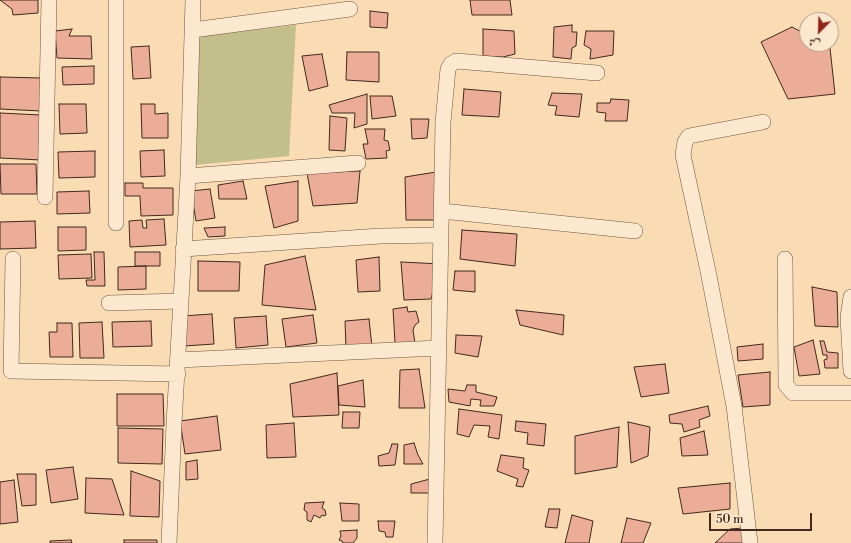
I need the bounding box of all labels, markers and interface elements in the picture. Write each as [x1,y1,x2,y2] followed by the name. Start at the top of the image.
[799,12,839,52] north arrow
[807,34,822,51] text: ش
[711,505,814,531] scale bar
[716,512,744,527] text: 50 m

